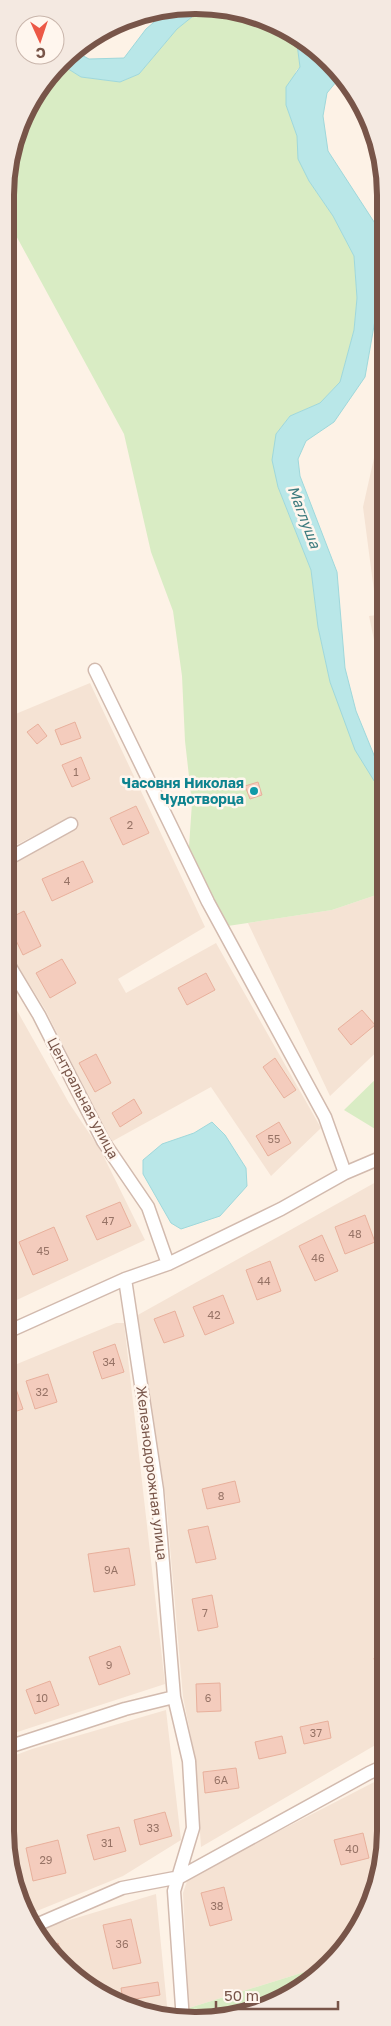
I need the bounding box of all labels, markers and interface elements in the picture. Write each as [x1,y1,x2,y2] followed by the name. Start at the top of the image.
[15,15,65,65] north arrow
[35,45,46,62] text: С
[284,483,325,551] water label: Маглуша
[73,765,79,778] house number: 1
[122,774,244,807] place label: Часовня Николая Чудотворца
[248,785,260,797] marker: Часовня Николая Чудотворца
[127,818,133,831] house number: 2
[64,874,71,887] house number: 4
[44,1034,123,1161] street label: Центральная улица
[268,1132,280,1145] house number: 55
[102,1214,114,1227] house number: 47
[348,1227,362,1240] house number: 48
[36,1244,50,1257] house number: 45
[311,1251,325,1264] house number: 46
[257,1274,271,1287] house number: 44
[207,1308,221,1321] house number: 42
[102,1355,116,1368] house number: 34
[36,1385,48,1398] house number: 32
[133,1385,172,1561] street label: Железнодорожная улица
[218,1489,225,1502] house number: 8
[104,1563,119,1576] house number: 9А
[202,1606,208,1619] house number: 7
[106,1658,112,1671] house number: 9
[36,1691,48,1704] house number: 10
[205,1691,212,1704] house number: 6
[310,1726,322,1739] house number: 37
[214,1773,229,1786] house number: 6А
[147,1821,159,1834] house number: 33
[101,1836,113,1849] house number: 31
[345,1842,359,1855] house number: 40
[39,1853,53,1866] house number: 29
[210,1899,224,1912] house number: 38
[115,1937,129,1950] house number: 36
[216,1978,338,2010] scale bar
[224,1986,259,2004] text: 50 m

